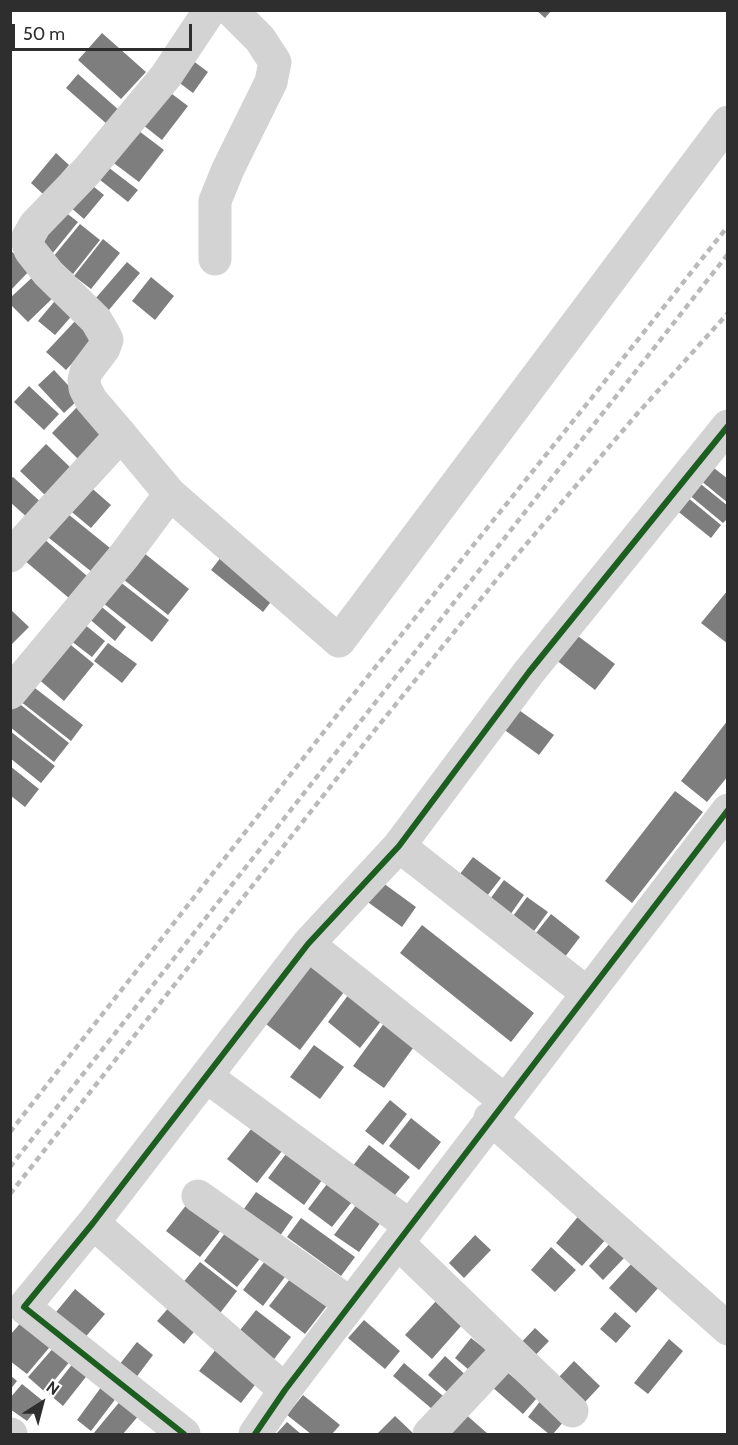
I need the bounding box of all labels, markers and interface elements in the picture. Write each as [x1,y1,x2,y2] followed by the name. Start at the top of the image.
[15,12,195,50] scale bar
[23,23,65,45] text: 50 m
[12,1373,72,1433] north arrow
[43,1377,63,1399] text: N

